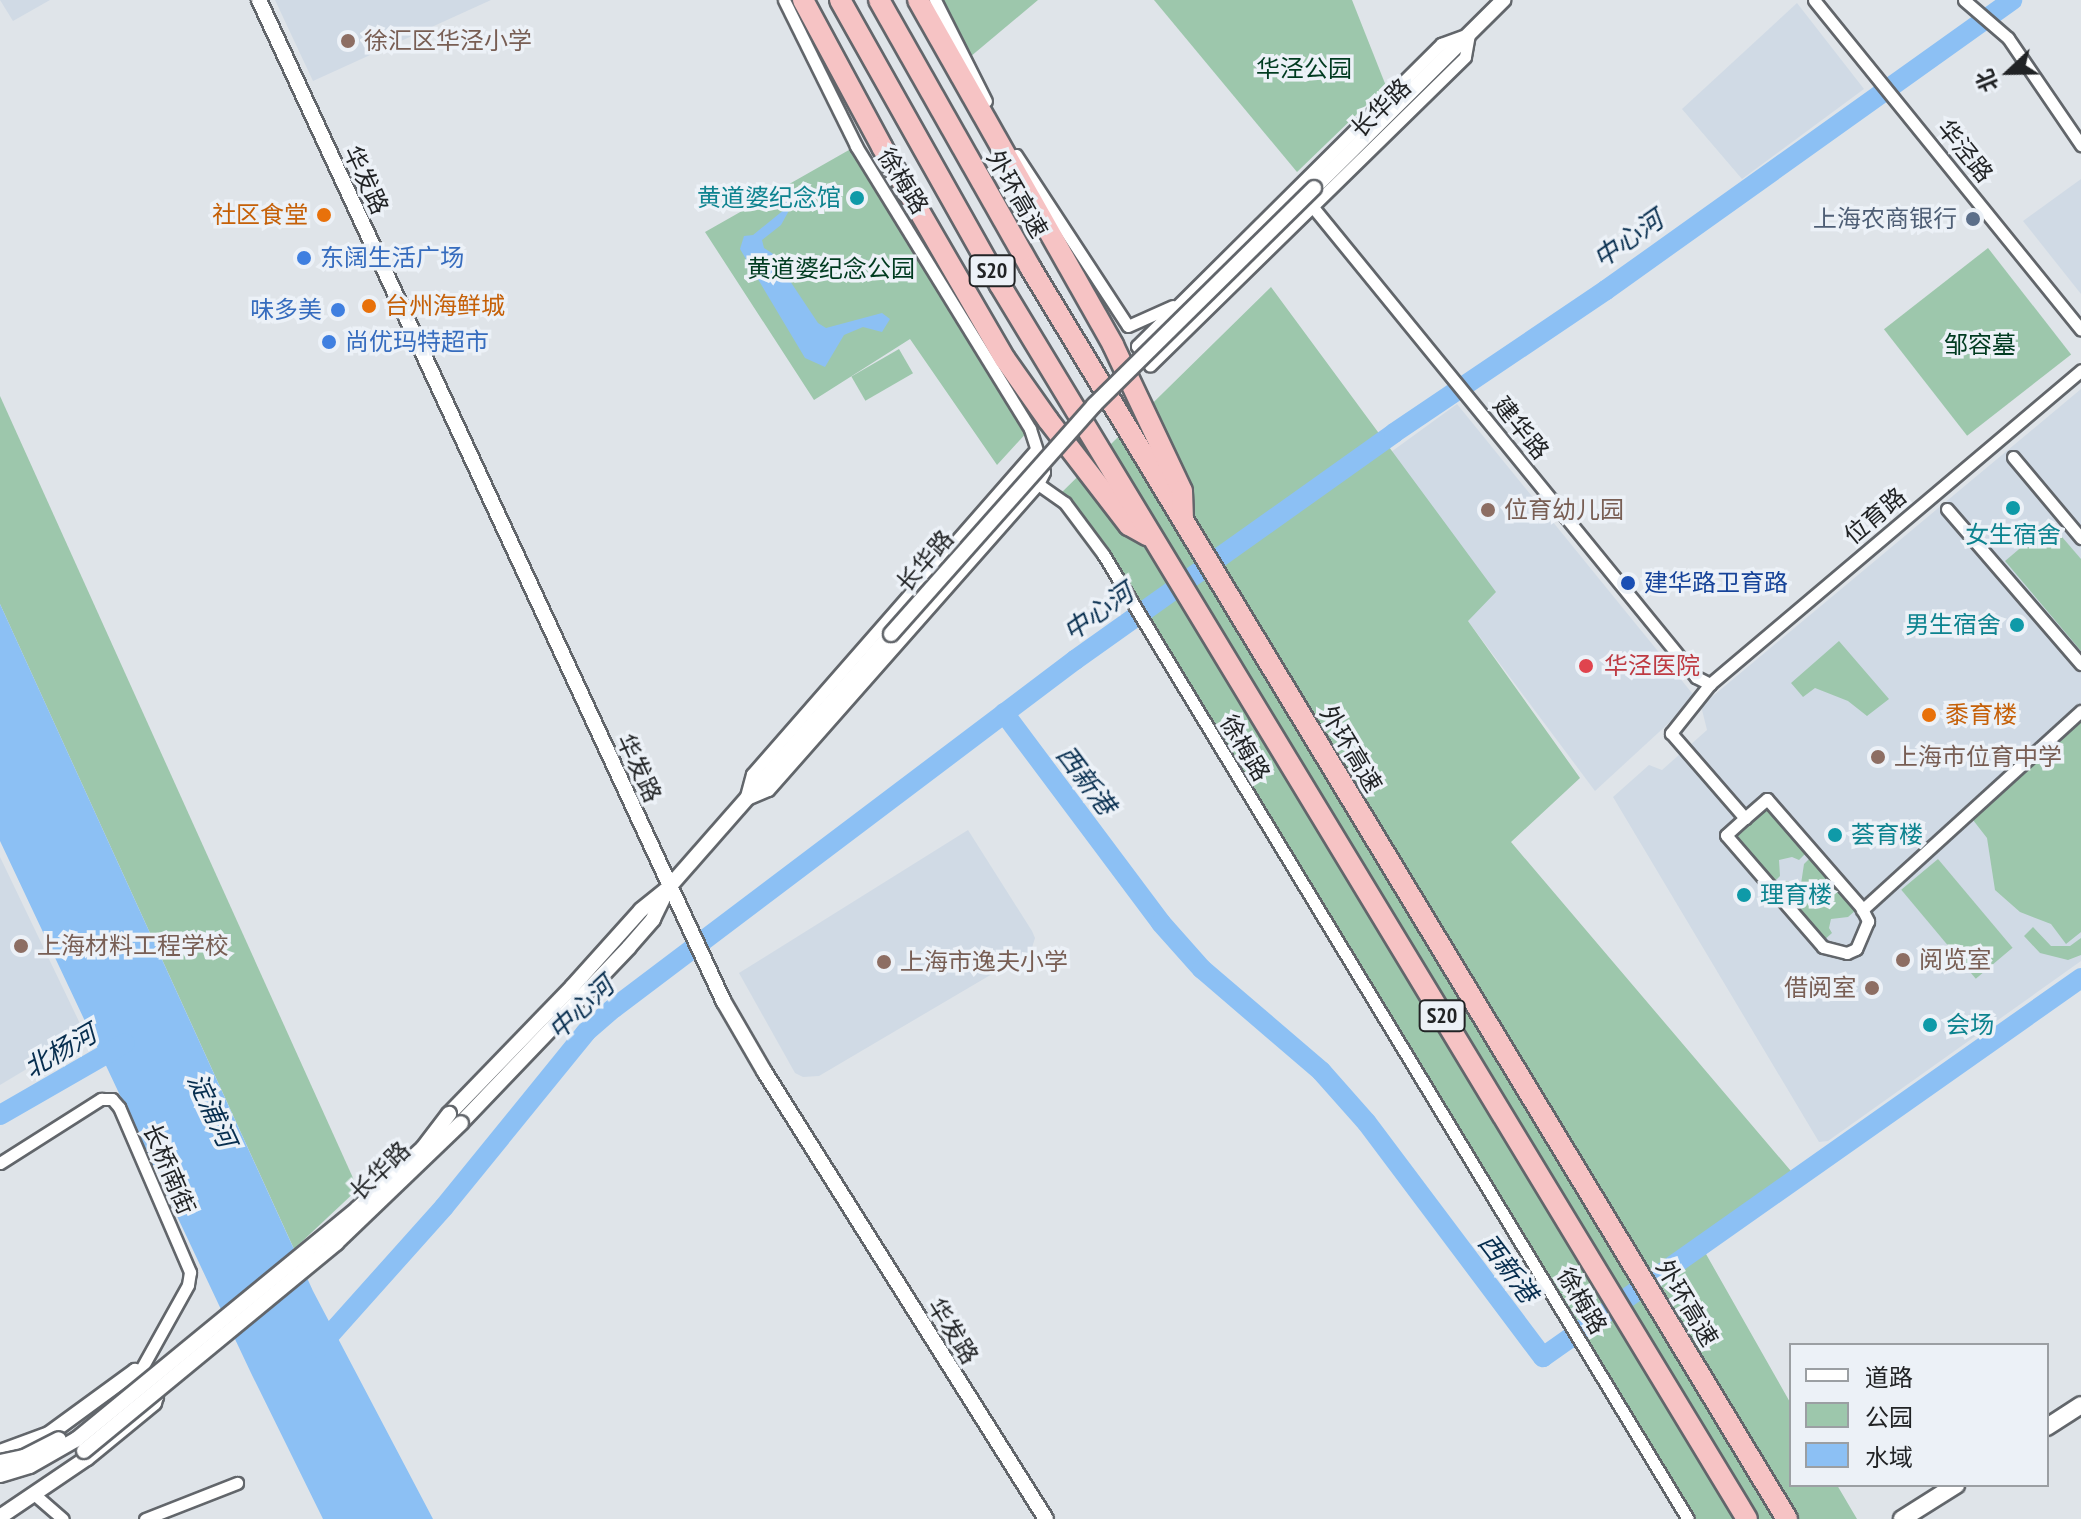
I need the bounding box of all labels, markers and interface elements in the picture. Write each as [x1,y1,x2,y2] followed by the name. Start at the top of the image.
[364,27,532,55] place label: 徐汇区华泾小学
[339,32,357,50] marker: 徐汇区华泾小学
[1969,32,2049,112] north arrow
[1256,55,1352,83] park label: 华泾公园
[1970,66,2004,96] text: 北
[1345,73,1417,143] street label: 长华路
[1931,114,1999,188] street label: 华泾路
[338,141,394,219] street label: 华发路
[872,143,934,219] street label: 徐梅路
[981,145,1053,243] street label: 外环高速
[697,184,841,212] place label: 黄道婆纪念馆
[848,189,866,207] marker: 黄道婆纪念馆
[212,201,308,229] place label: 社区食堂
[1587,204,1669,274] water label: 中心河
[1813,205,1957,233] place label: 上海农商银行
[315,206,333,224] marker: 社区食堂
[1964,210,1982,228] marker: 上海农商银行
[320,244,464,272] place label: 东阔生活广场
[295,249,313,267] marker: 东阔生活广场
[968,253,1016,289] road number: S20
[747,255,915,283] park label: 黄道婆纪念公园
[385,292,505,320] place label: 台州海鲜城
[250,296,322,324] place label: 味多美
[360,297,378,315] marker: 台州海鲜城
[329,301,347,319] marker: 味多美
[345,328,489,356] place label: 尚优玛特超市
[1944,331,2016,359] park label: 邹容墓
[320,333,338,351] marker: 尚优玛特超市
[1487,391,1555,465] street label: 建华路
[1838,482,1912,550] street label: 位育路
[1504,496,1624,524] place label: 位育幼儿园
[2004,499,2022,517] marker: 女生宿舍
[1479,501,1497,519] marker: 位育幼儿园
[1965,521,2061,549] place label: 女生宿舍
[891,524,959,598] street label: 长华路
[1644,569,1788,597] place label: 建华路卫育路
[1619,574,1637,592] marker: 建华路卫育路
[1057,577,1139,647] water label: 中心河
[1905,611,2001,639] place label: 男生宿舍
[2008,616,2026,634] marker: 男生宿舍
[1604,652,1700,680] place label: 华泾医院
[1575,655,1597,677] marker: 华泾医院
[1314,700,1388,798] street label: 外环高速
[1945,701,2017,729] place label: 黍育楼
[1920,706,1938,724] marker: 黍育楼
[1214,710,1276,786] street label: 徐梅路
[611,729,667,807] street label: 华发路
[1050,739,1122,821] water label: 西新港
[1894,743,2062,771] place label: 上海市位育中学
[1869,748,1887,766] marker: 上海市位育中学
[1851,821,1923,849] place label: 荟育楼
[1826,826,1844,844] marker: 荟育楼
[1760,881,1832,909] place label: 理育楼
[1735,886,1753,904] marker: 理育楼
[37,932,229,960] place label: 上海材料工程学校
[12,937,30,955] marker: 上海材料工程学校
[1919,946,1991,974] place label: 阅览室
[900,948,1068,976] place label: 上海市逸夫小学
[1894,951,1912,969] marker: 阅览室
[875,953,893,971] marker: 上海市逸夫小学
[542,970,620,1046] water label: 中心河
[1784,974,1856,1002] place label: 借阅室
[1863,979,1881,997] marker: 借阅室
[1418,998,1466,1034] road number: S20
[1946,1011,1994,1039] place label: 会场
[1921,1016,1939,1034] marker: 会场
[18,1018,102,1084] water label: 北杨河
[181,1068,243,1152] water label: 淀浦河
[137,1119,201,1219] street label: 长桥南街
[344,1136,416,1206] street label: 长华路
[1472,1227,1544,1309] water label: 西新港
[1650,1254,1724,1352] street label: 外环高速
[1551,1263,1613,1339] street label: 徐梅路
[922,1293,984,1369] street label: 华发路
[1789,1343,2049,1487] legend
[1865,1362,1913,1393] text: 道路
[1865,1402,1913,1433] text: 公园
[1865,1442,1913,1473] text: 水域

